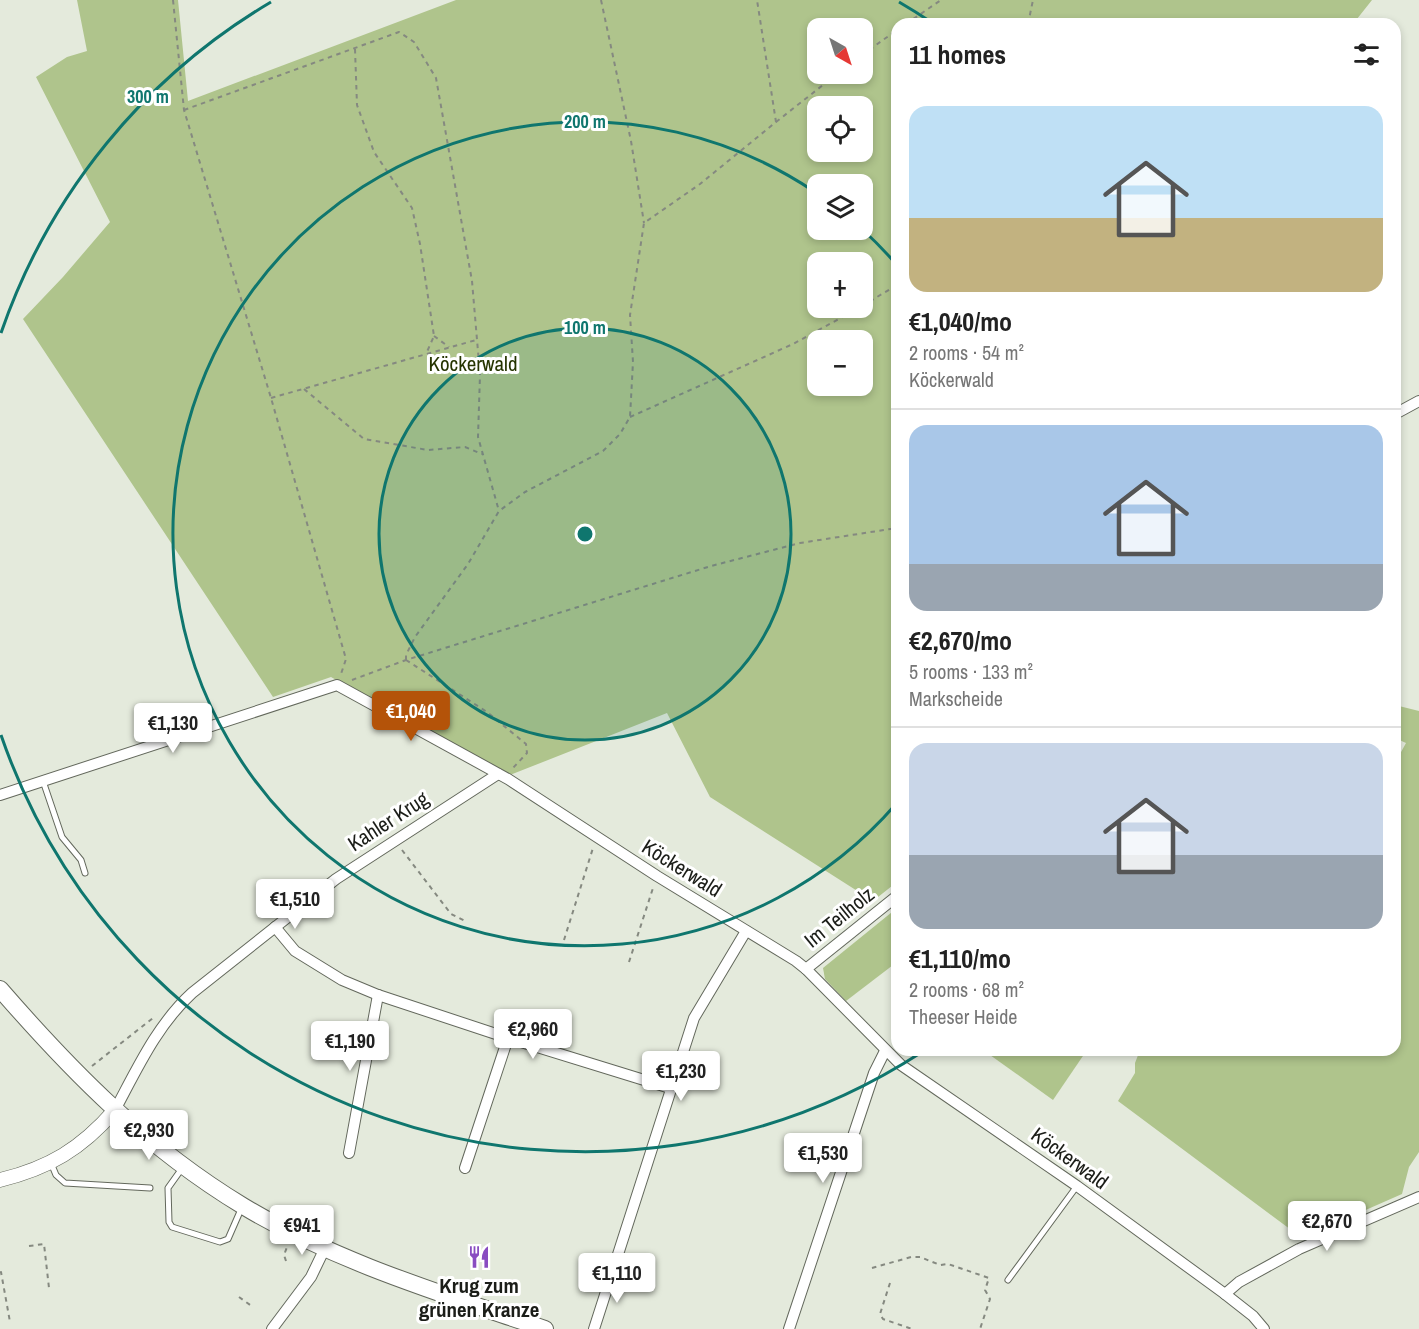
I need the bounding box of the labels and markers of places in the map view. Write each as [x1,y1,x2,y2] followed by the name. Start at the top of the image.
[575,524,595,544] centre of rings
[362,691,460,742] pin: €1,040
[124,703,222,754] pin: €1,130
[246,879,344,930] pin: €1,510
[484,1009,582,1060] pin: €2,960
[301,1021,399,1072] pin: €1,190
[632,1051,730,1102] pin: €1,230
[100,1110,198,1161] pin: €2,930
[774,1133,872,1184] pin: €1,530
[1278,1201,1376,1252] pin: €2,670
[266,1205,338,1256] pin: €941
[466,1244,492,1270] restaurant icon: Krug zum grünen Kranze
[568,1253,666,1304] pin: €1,110
[419,1271,539,1324] place label: Krug zum grünen Kranze

